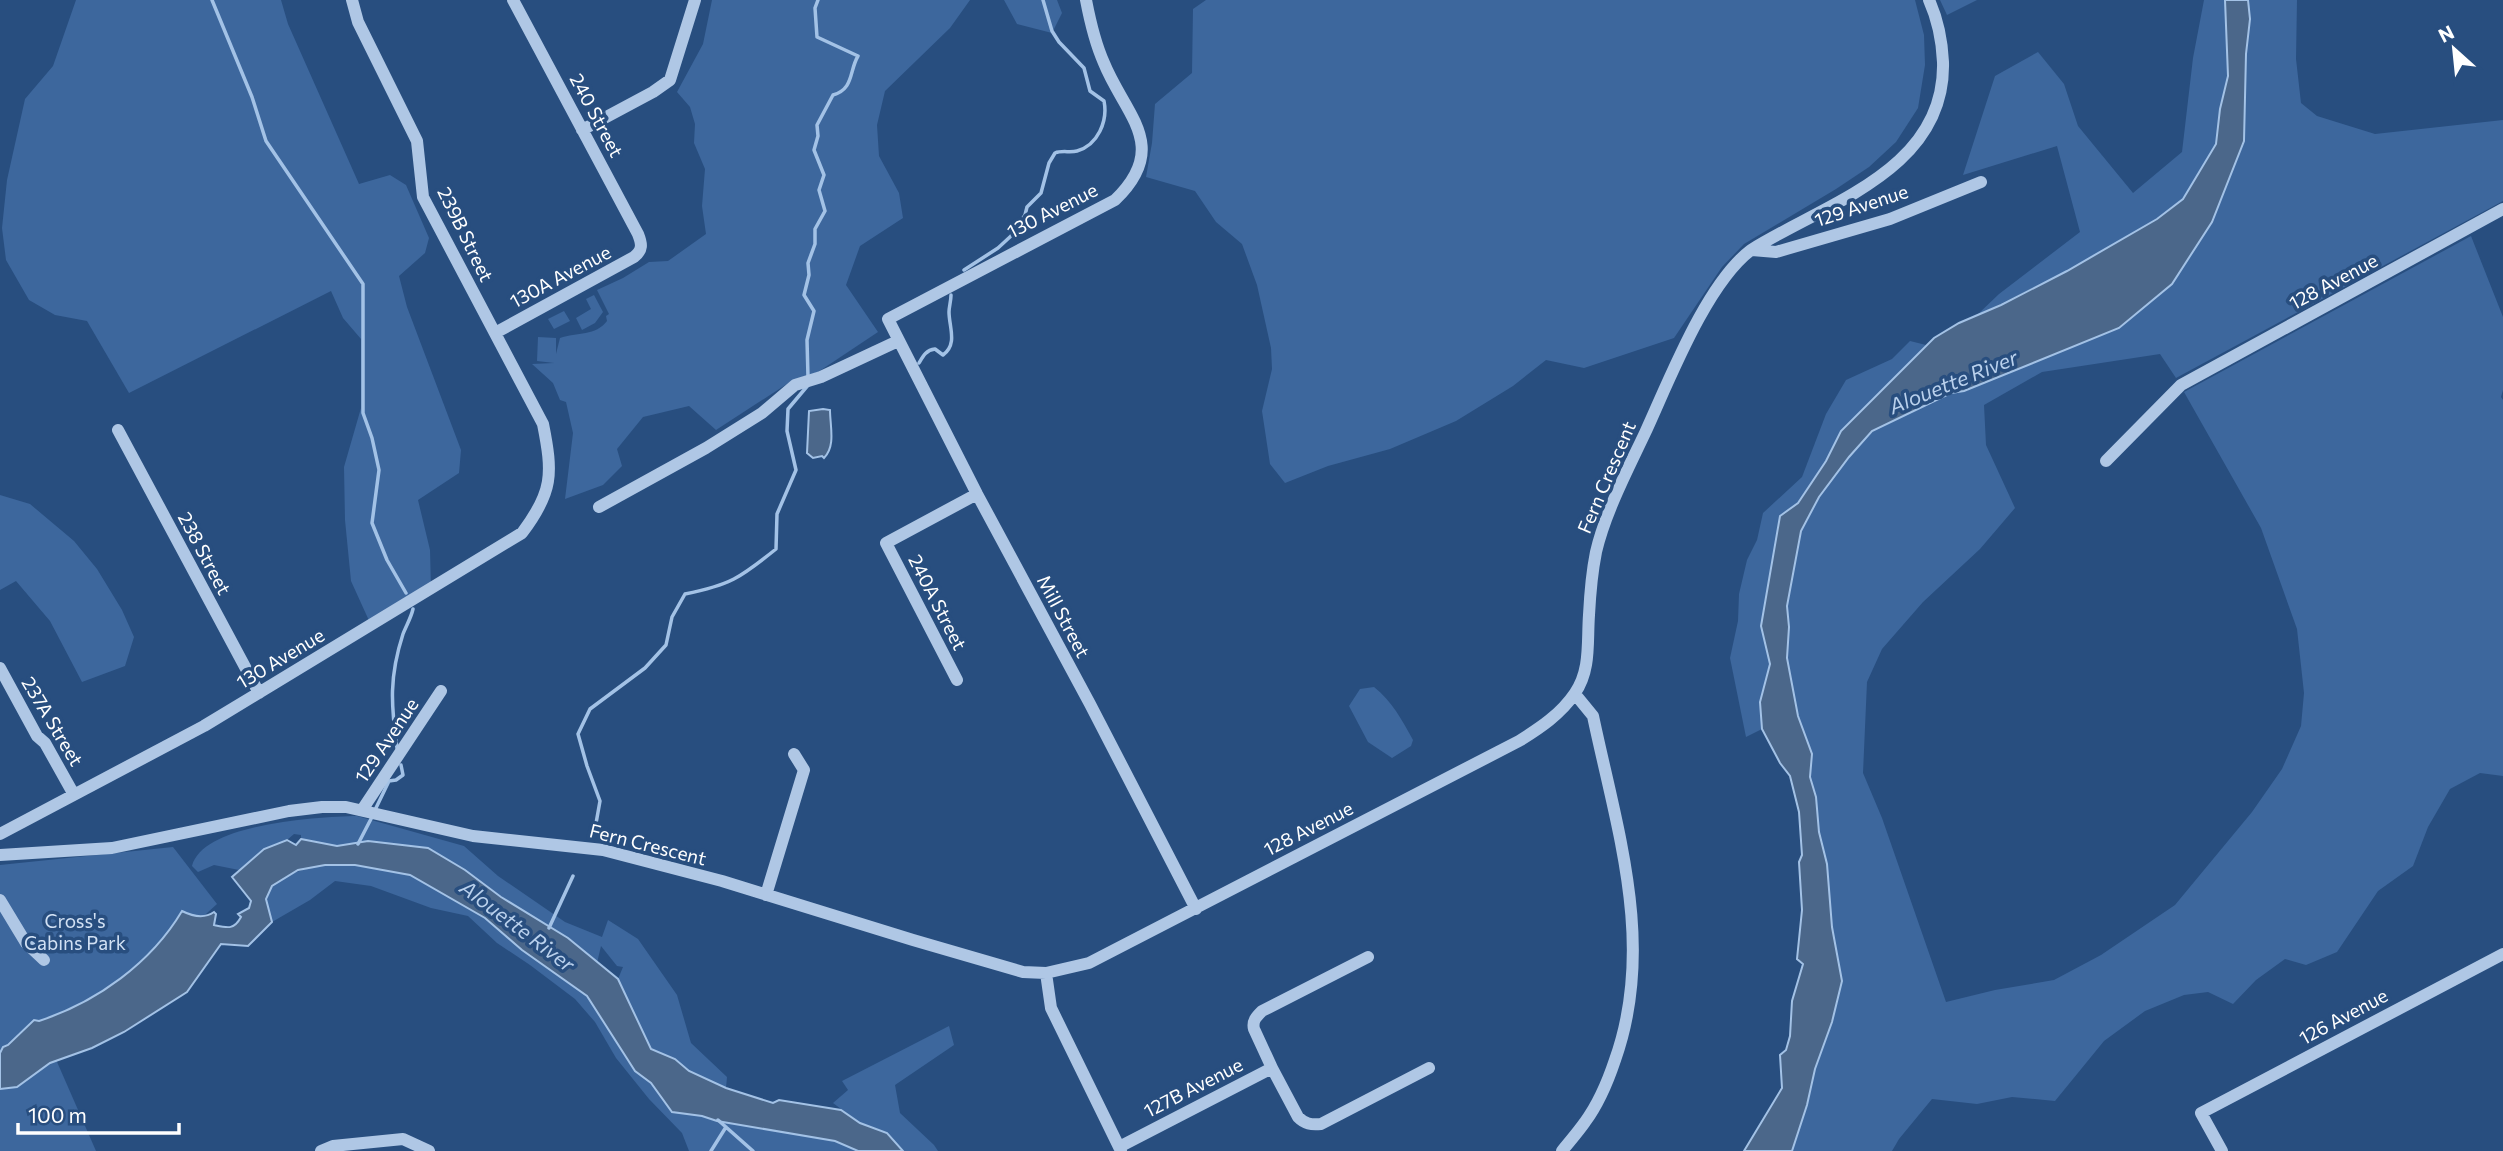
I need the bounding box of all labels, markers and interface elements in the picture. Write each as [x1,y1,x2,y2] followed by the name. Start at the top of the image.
[2419,14,2489,84] north arrow
[2434,20,2458,47] text: N
[565,69,629,161] street label: 240 Street
[1003,177,1101,243] street label: 130 Avenue
[1811,179,1911,231] street label: 129 Avenue
[433,183,499,285] street label: 239B Street
[506,240,614,312] street label: 130A Avenue
[2285,248,2381,314] street label: 128 Avenue
[1884,344,2022,419] water label: Alouette River
[1572,417,1640,537] street label: Fern Crescent
[174,508,236,598] street label: 238 Street
[904,550,972,654] street label: 240A Street
[1033,571,1095,661] street label: Mill Street
[232,623,328,693] street label: 130 Avenue
[17,672,89,770] street label: 237A Street
[349,693,423,787] street label: 129 Avenue
[1260,796,1356,860] street label: 128 Avenue
[587,818,709,870] street label: Fern Crescent
[455,873,581,976] water label: Alouette River
[24,909,126,954] park label: Cross's Cabins Park
[2295,983,2391,1049] street label: 126 Avenue
[1140,1052,1246,1122] street label: 127B Avenue
[18,1092,178,1136] scale bar
[28,1102,87,1127] text: 100 m

